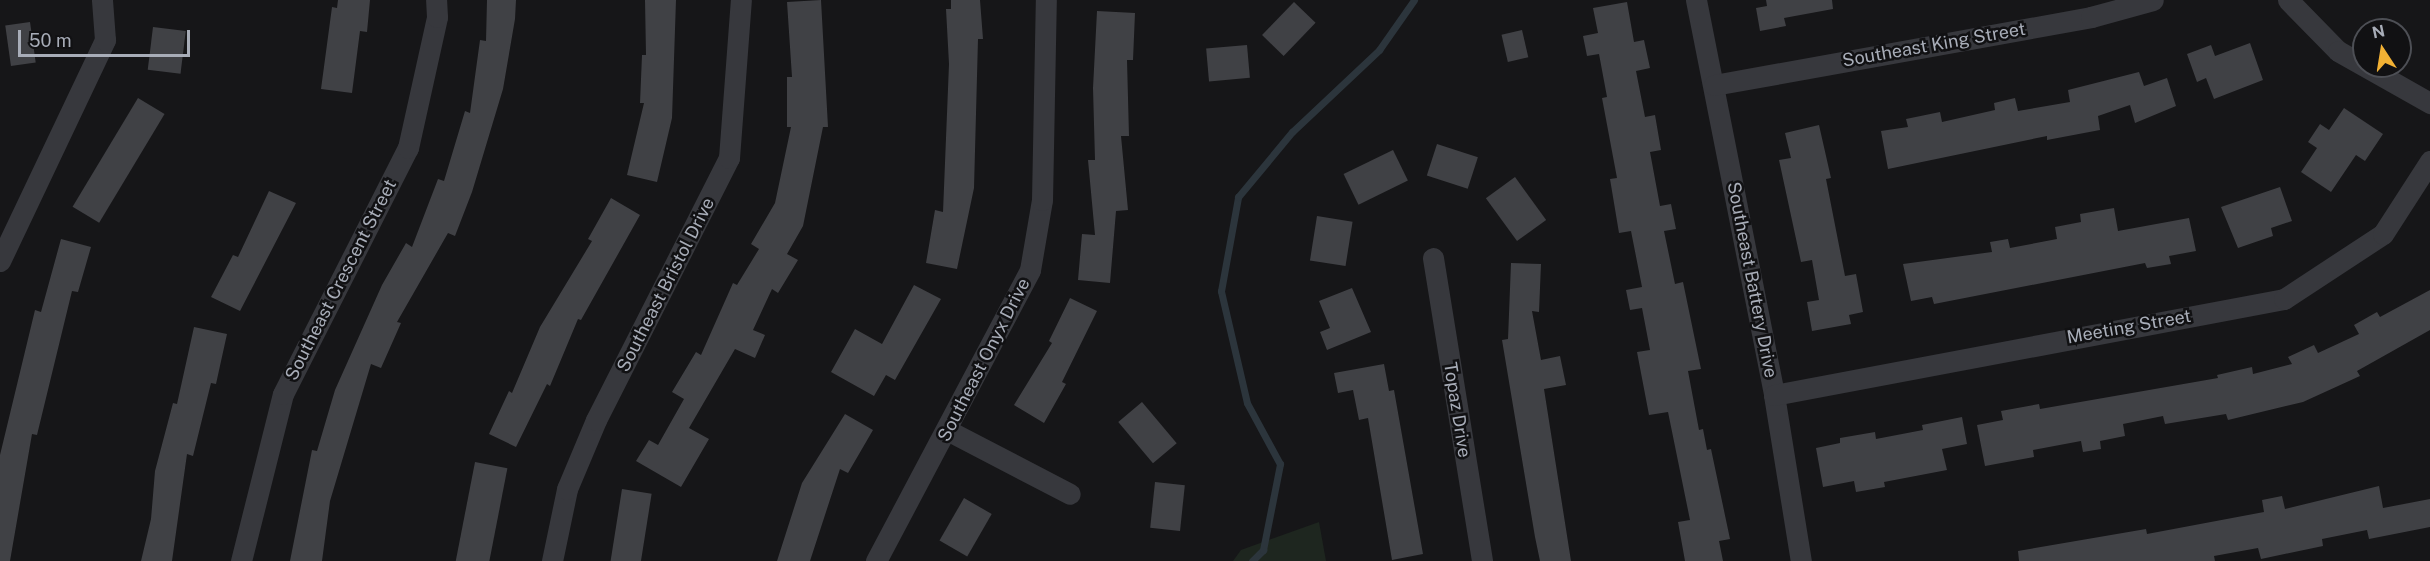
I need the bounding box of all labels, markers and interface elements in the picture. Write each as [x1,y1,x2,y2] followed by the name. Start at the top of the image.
[21,18,194,56] scale bar
[1841,18,2027,72] street label: Southeast King Street
[2352,18,2412,78] north arrow
[2370,21,2387,42] text: N
[29,30,72,51] text: 50 m
[281,176,401,384] street label: Southeast Crescent Street
[1722,180,1782,380] street label: Southeast Battery Drive
[613,194,719,376] street label: Southeast Bristol Drive
[933,275,1035,445] street label: Southeast Onyx Drive
[2065,305,2193,349] street label: Meeting Street
[1439,361,1475,459] street label: Topaz Drive

